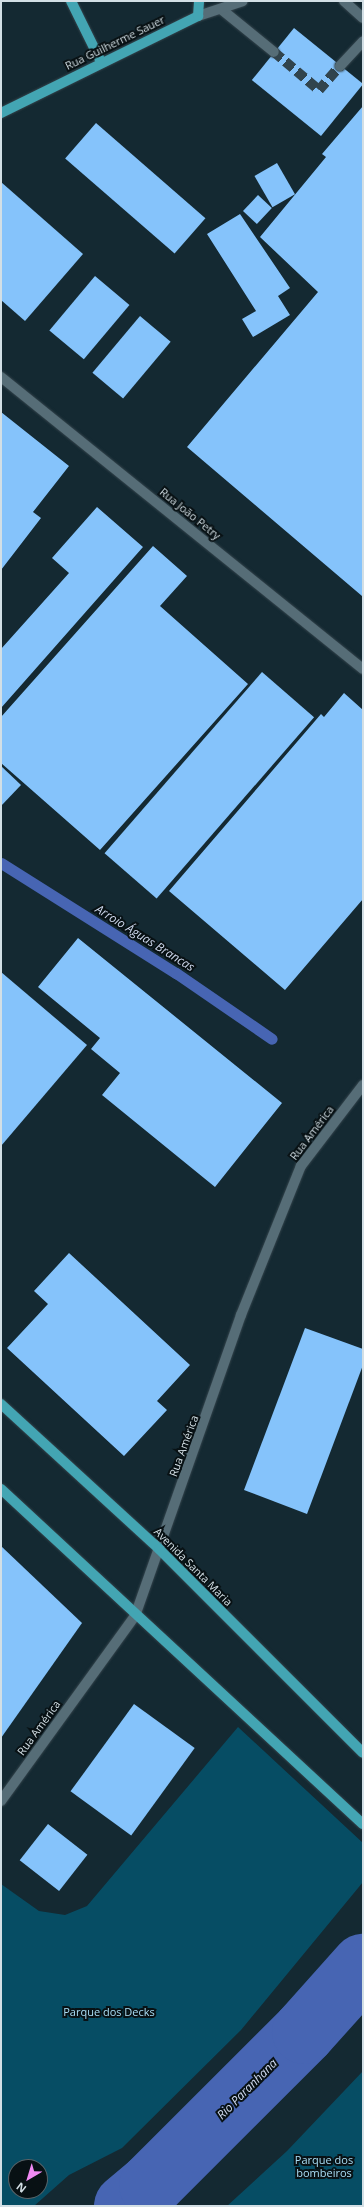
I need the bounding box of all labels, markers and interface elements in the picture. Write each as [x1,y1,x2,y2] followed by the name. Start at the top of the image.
[63,13,167,73] street label: Rua Guilherme Sauer
[157,485,223,543] street label: Rua João Petry
[93,902,197,974] water label: Arroio Águas Brancas
[287,1103,337,1163] street label: Rua América
[167,1413,201,1479] street label: Rua América
[151,1525,235,1609] street label: Avenida Santa Maria
[15,1698,63,1758] street label: Rua América
[63,2005,155,2019] park label: Parque dos Decks
[214,2056,280,2122] water label: Rio Paranhana
[295,2154,353,2180] park label: Parque dos bombeiros
[8,2159,48,2199] north arrow
[13,2179,29,2197] text: N

